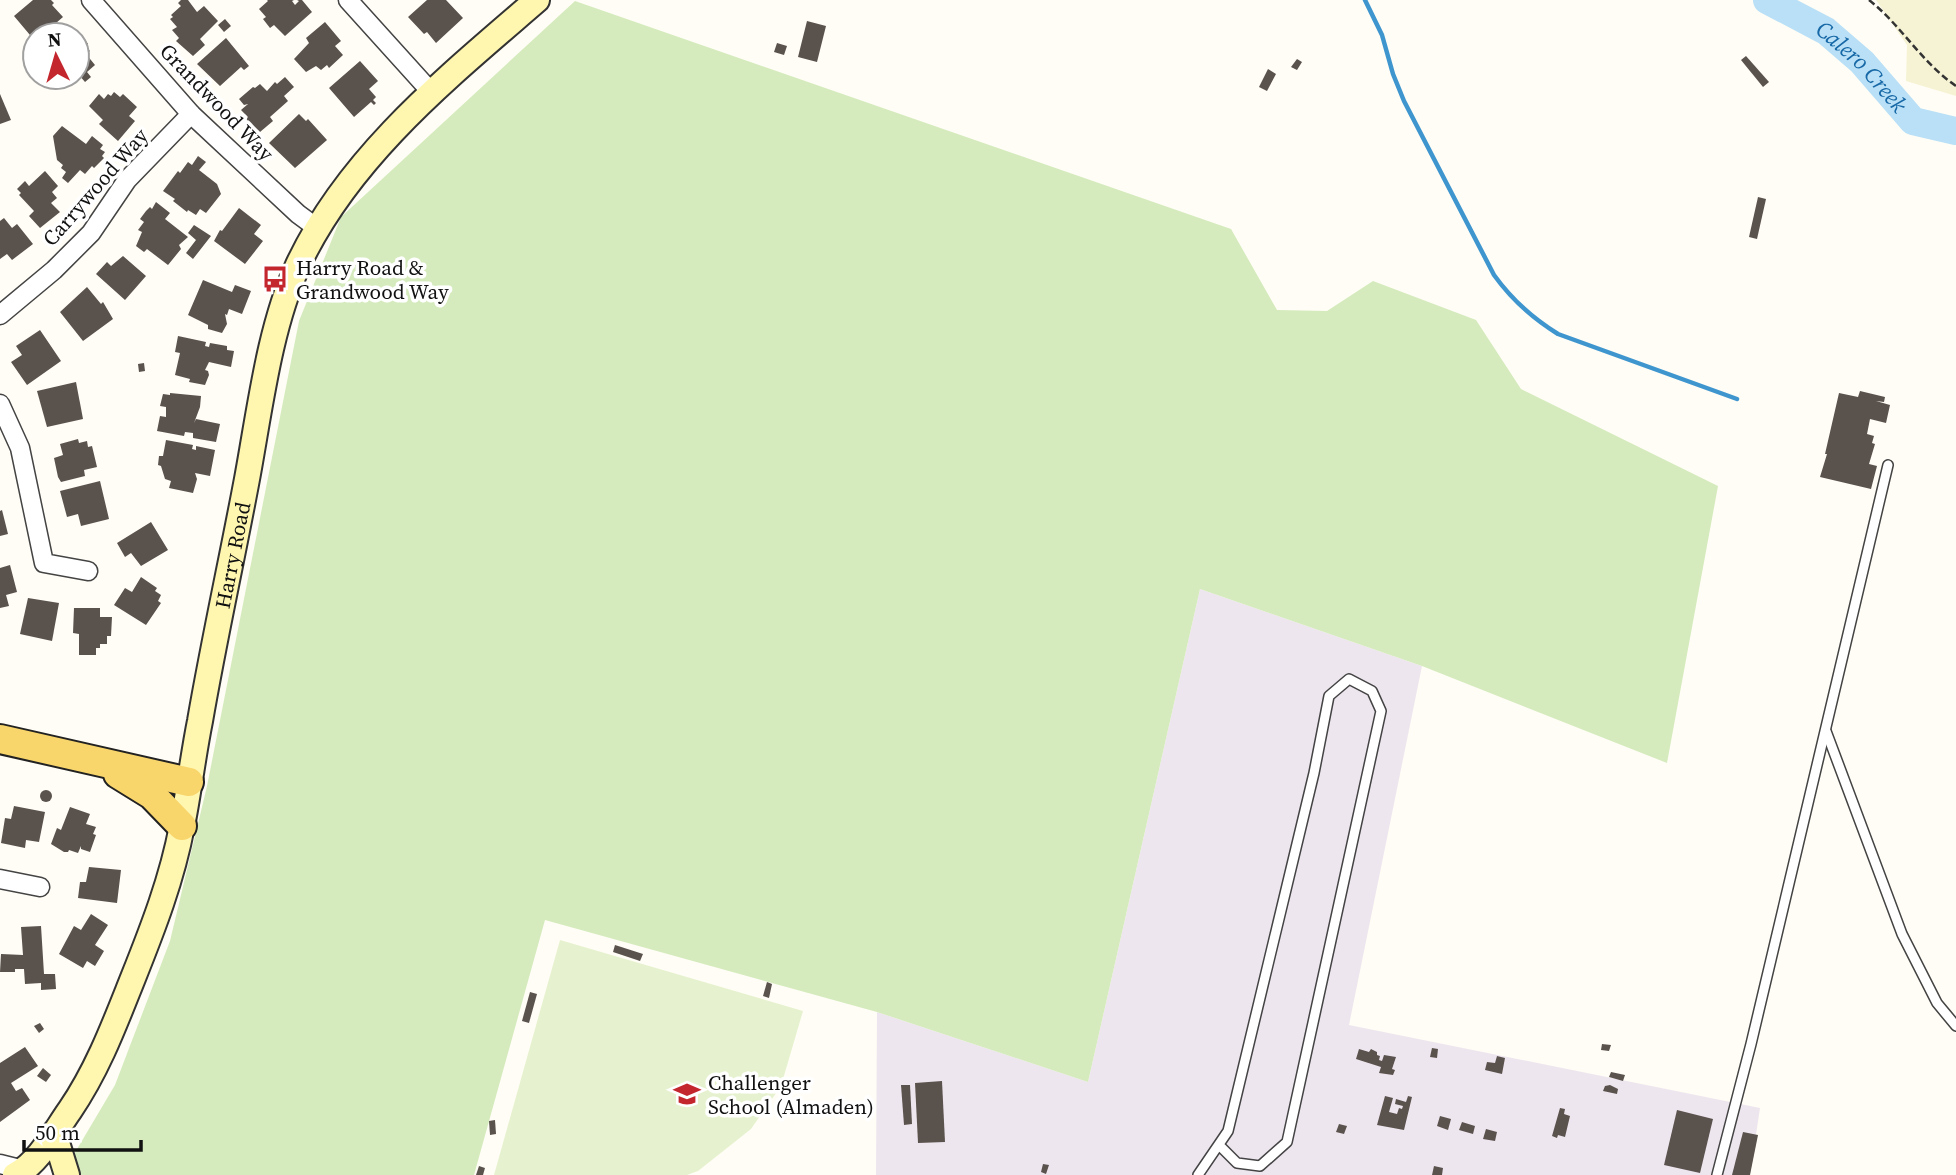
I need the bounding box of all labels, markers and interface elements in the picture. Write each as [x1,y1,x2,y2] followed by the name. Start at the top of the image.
[1811,13,1915,119] water label: Calero Creek
[21,21,91,91] north arrow
[46,25,63,53] text: N
[153,37,281,167] street label: Grandwood Way
[36,122,155,252] street label: Carrywood Way
[296,253,449,306] place label: Harry Road & Grandwood Way
[260,264,290,294] bus stop icon: Harry Road & Grandwood Way
[207,499,257,611] street label: Harry Road
[708,1068,874,1121] place label: Challenger School (Almaden)
[672,1079,702,1109] school or university icon: Challenger School (Almaden)
[24,1108,142,1152] scale bar
[35,1118,80,1147] text: 50 m

